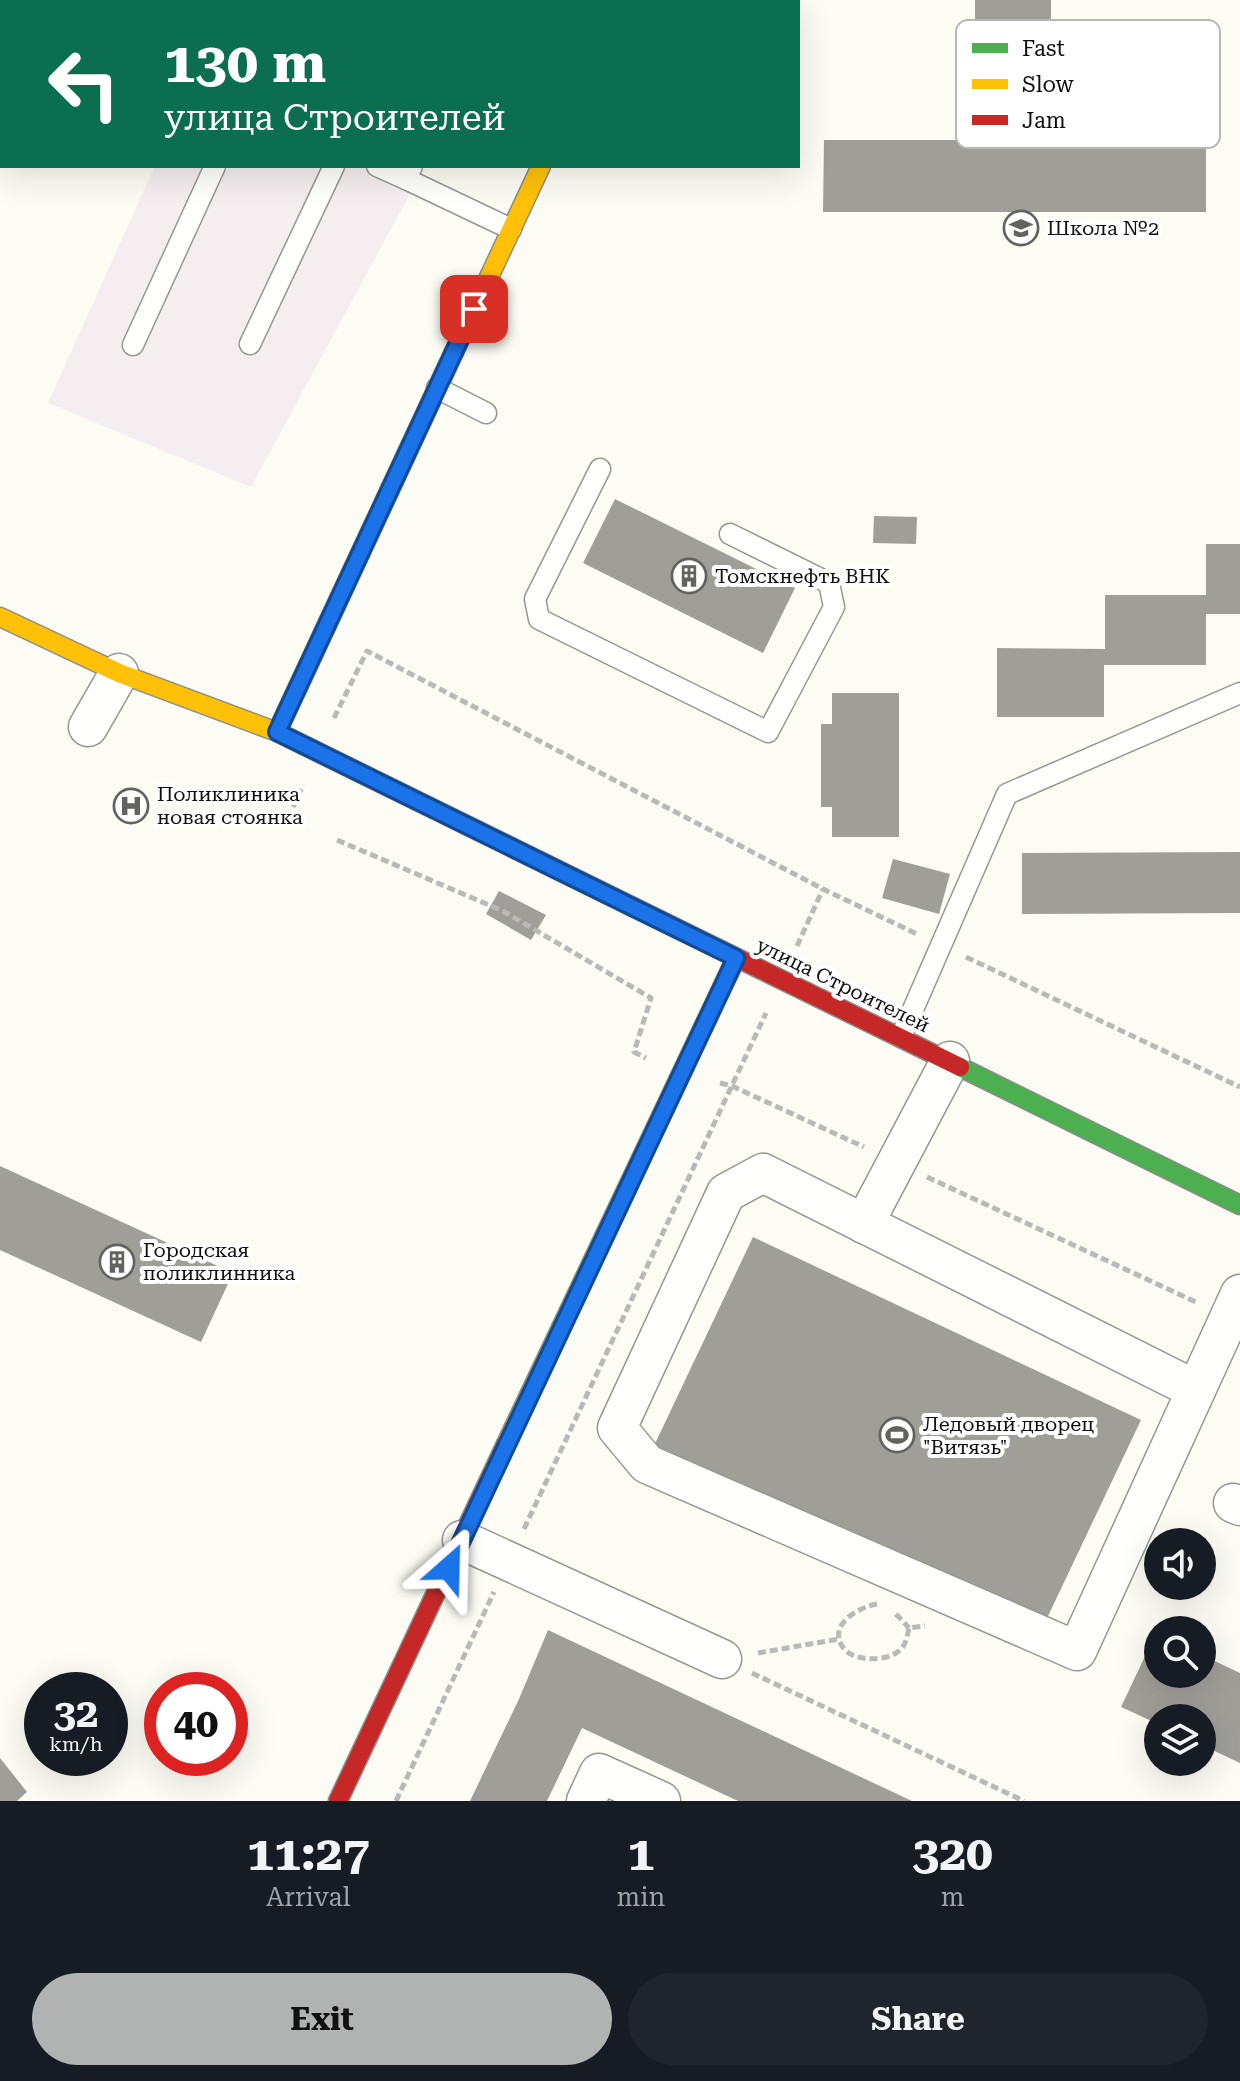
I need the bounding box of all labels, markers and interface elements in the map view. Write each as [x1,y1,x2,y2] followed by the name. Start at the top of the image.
[956,20,1220,148] legend
[164,30,326,96] text: 130 m
[32,32,136,136] icon: left
[1022,36,1065,61] text: Fast
[1022,72,1075,97] text: Slow
[164,97,506,139] text: улица Строителей
[1022,108,1066,133] text: Jam
[1002,209,1040,247] school or university icon: Школа №2
[1047,216,1159,240] place label: Школа №2
[440,275,508,343] pin
[452,287,496,331] icon: arrive
[670,557,708,595] building icon: Томскнефть ВНК
[715,564,890,588] place label: Томскнефть ВНК
[157,782,303,829] place label: Поликлиника новая стоянка
[112,787,150,825] hospital icon: Поликлиника новая стоянка
[752,933,934,1037] street label: улица Строителей
[143,1238,295,1285] place label: Городская поликлинника
[98,1243,136,1281] building icon: Городская поликлинника
[923,1412,1094,1459] place label: Ледовый дворец "Витязь"
[878,1416,916,1454] sports icon: Ледовый дворец "Витязь"
[407,1526,491,1610] position arrow
[1144,1528,1216,1776] map controls
[1144,1528,1216,1600] button: sound
[1144,1616,1216,1688] button: search
[144,1672,248,1776] speed limit sign: 40
[54,1690,98,1737] text: 32
[1144,1704,1216,1776] button: layers
[49,1732,103,1756] text: km/h
[247,1826,370,1882] text: 11:27
[627,1826,654,1882] text: 1
[912,1826,993,1882] text: 320
[266,1882,351,1912] text: Arrival
[617,1882,665,1912] text: min
[941,1882,965,1912] text: m
[32,1973,612,2065] button: Exit
[628,1973,1208,2065] button: Share

